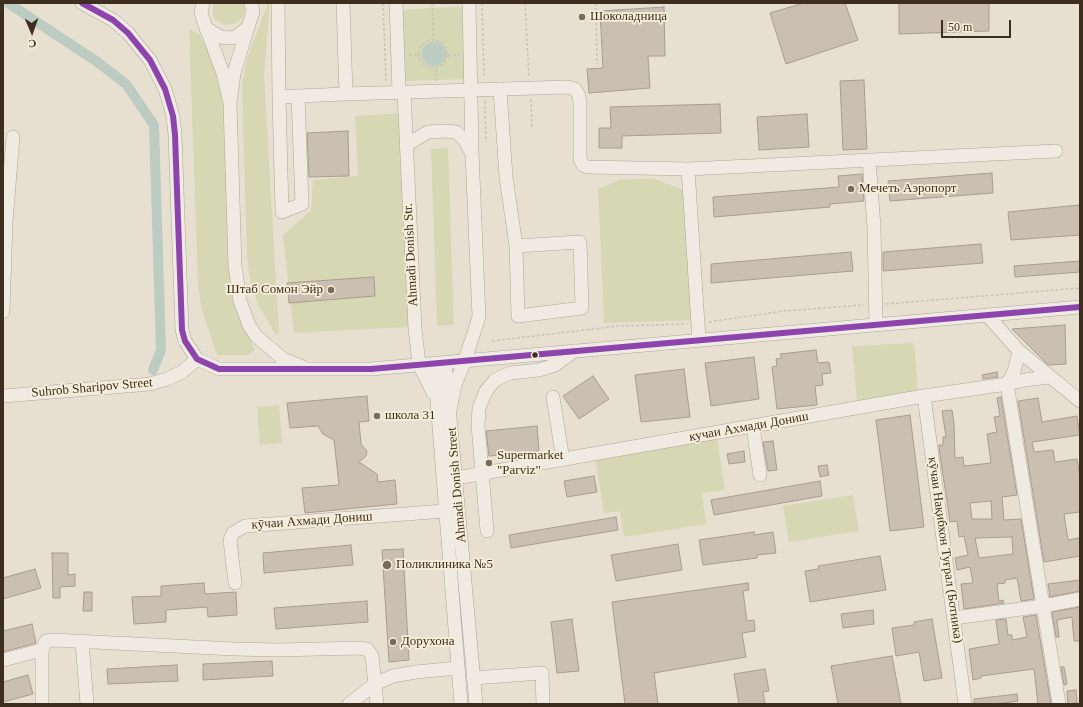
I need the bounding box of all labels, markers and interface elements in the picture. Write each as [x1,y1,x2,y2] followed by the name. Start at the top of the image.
[590,9,667,25] place label: Шоколадница
[12,12,52,52] north arrow
[577,12,587,22] marker: Шоколадница
[943,12,1013,38] scale bar
[948,20,972,34] text: 50 m
[28,38,37,50] text: С
[859,181,956,197] place label: Мечеть Аэропорт
[846,184,856,194] marker: Мечеть Аэропорт
[400,203,422,307] street label: Ahmadi Donish Str.
[227,282,323,298] place label: Штаб Сомон Эйр
[326,285,336,295] marker: Штаб Сомон Эйр
[530,350,540,360] unlabelled marker
[31,375,153,401] street label: Suhrob Sharipov Street
[385,408,436,424] place label: школа 31
[688,409,810,445] street label: кучаи Ахмади Дониш
[372,411,382,421] marker: школа 31
[444,426,470,544] street label: Ahmadi Donish Street
[497,448,563,479] place label: Supermarket "Parviz"
[924,456,966,644] street label: кӯчаи Нақибхон Туғрал (Ботника)
[484,458,494,468] marker: Supermarket "Parviz"
[251,509,373,533] street label: кӯчаи Ахмади Дониш
[396,557,493,573] place label: Поликлиника №5
[381,559,393,571] marker: Поликлиника №5
[401,634,454,650] place label: Дорухона
[388,637,398,647] marker: Дорухона

